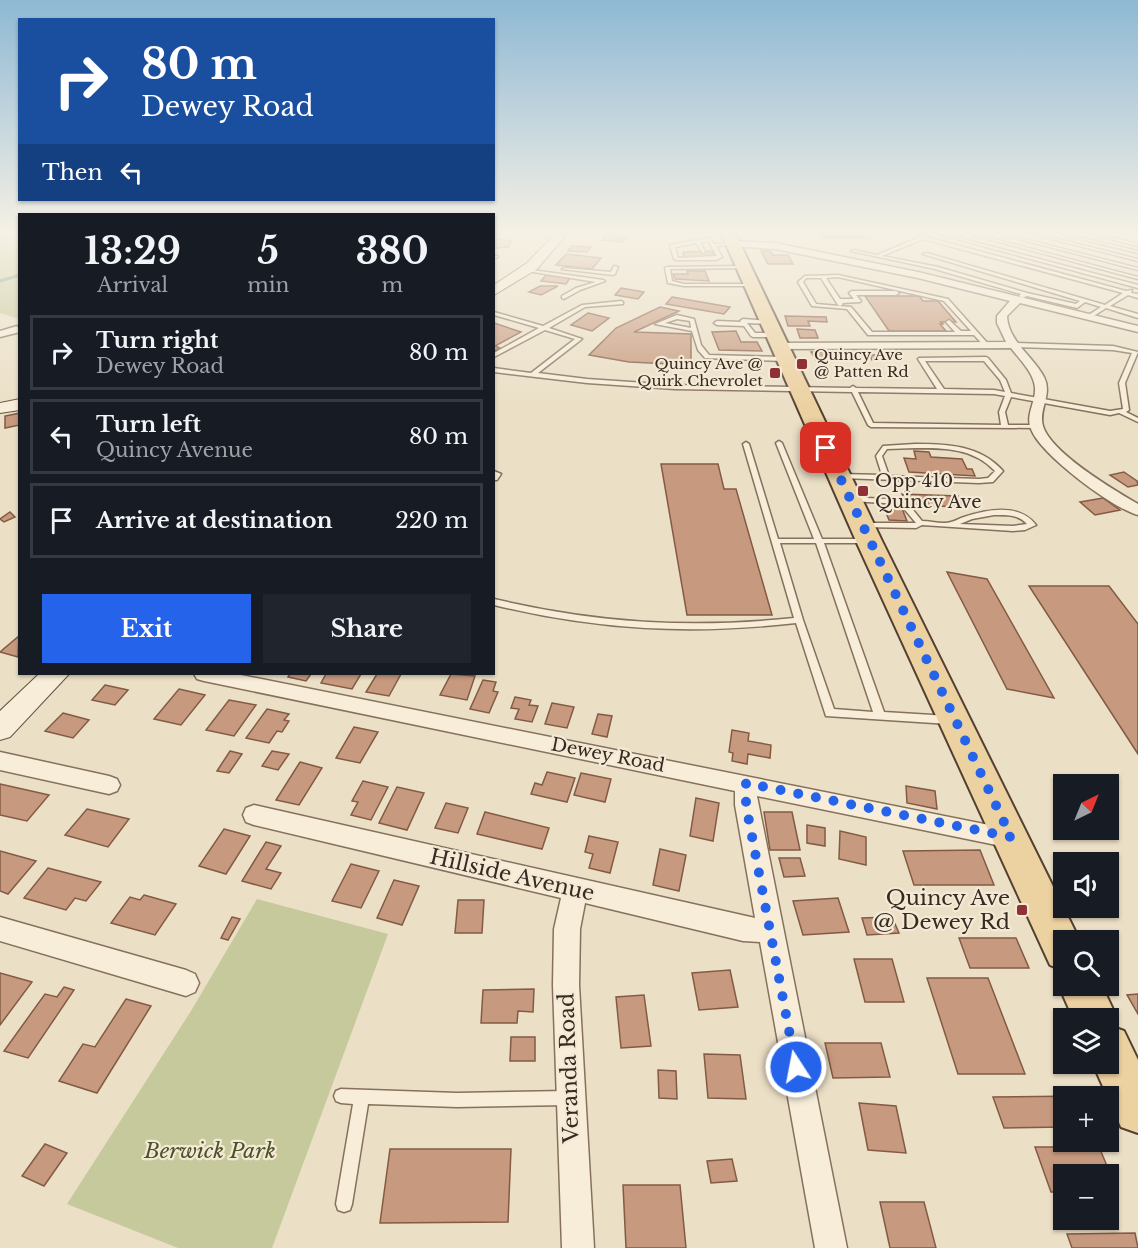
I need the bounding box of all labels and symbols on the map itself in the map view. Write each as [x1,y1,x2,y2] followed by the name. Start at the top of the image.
[814,345,909,381] place label: Quincy Ave @ Patten Rd
[637,354,763,390] place label: Quincy Ave @ Quirk Chevrolet
[795,357,809,371] marker: Quincy Ave @ Patten Rd
[768,366,782,380] marker: Quincy Ave @ Quirk Chevrolet
[800,422,851,473] pin
[875,470,982,513] place label: Opp 410 Quincy Ave
[856,484,870,498] marker: Opp 410 Quincy Ave
[549,733,667,777] street label: Dewey Road
[1053,774,1119,840] north arrow
[427,843,597,907] street label: Hillside Avenue
[873,885,1010,935] place label: Quincy Ave @ Dewey Rd
[1015,903,1029,917] marker: Quincy Ave @ Dewey Rd
[553,992,585,1145] street label: Veranda Road
[764,1035,828,1099] position arrow
[143,1138,276,1164] park label: Berwick Park

